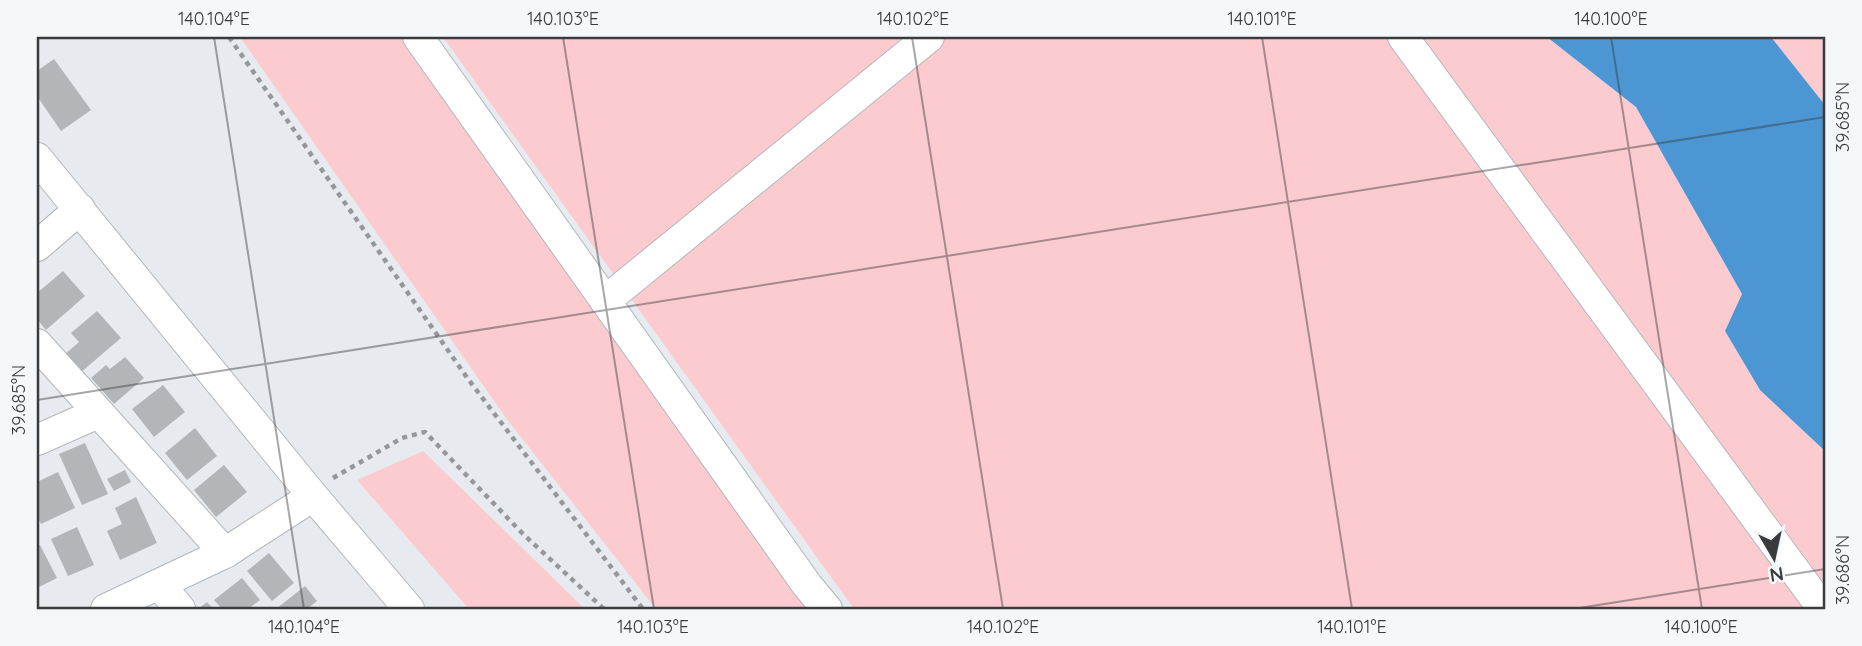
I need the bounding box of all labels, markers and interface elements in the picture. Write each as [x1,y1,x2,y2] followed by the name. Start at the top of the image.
[178,7,250,30] text: 140.104°E
[527,7,599,30] text: 140.103°E
[877,7,949,30] text: 140.102°E
[1227,7,1297,30] text: 140.101°E
[1574,7,1648,30] text: 140.100°E
[1831,82,1854,152] text: 39.685°N
[7,365,30,435] text: 39.685°N
[1740,524,1810,594] north arrow
[1831,535,1854,605] text: 39.686°N
[1768,562,1785,588] text: N
[268,615,340,638] text: 140.104°E
[617,615,689,638] text: 140.103°E
[967,615,1039,638] text: 140.102°E
[1317,615,1387,638] text: 140.101°E
[1664,615,1738,638] text: 140.100°E

